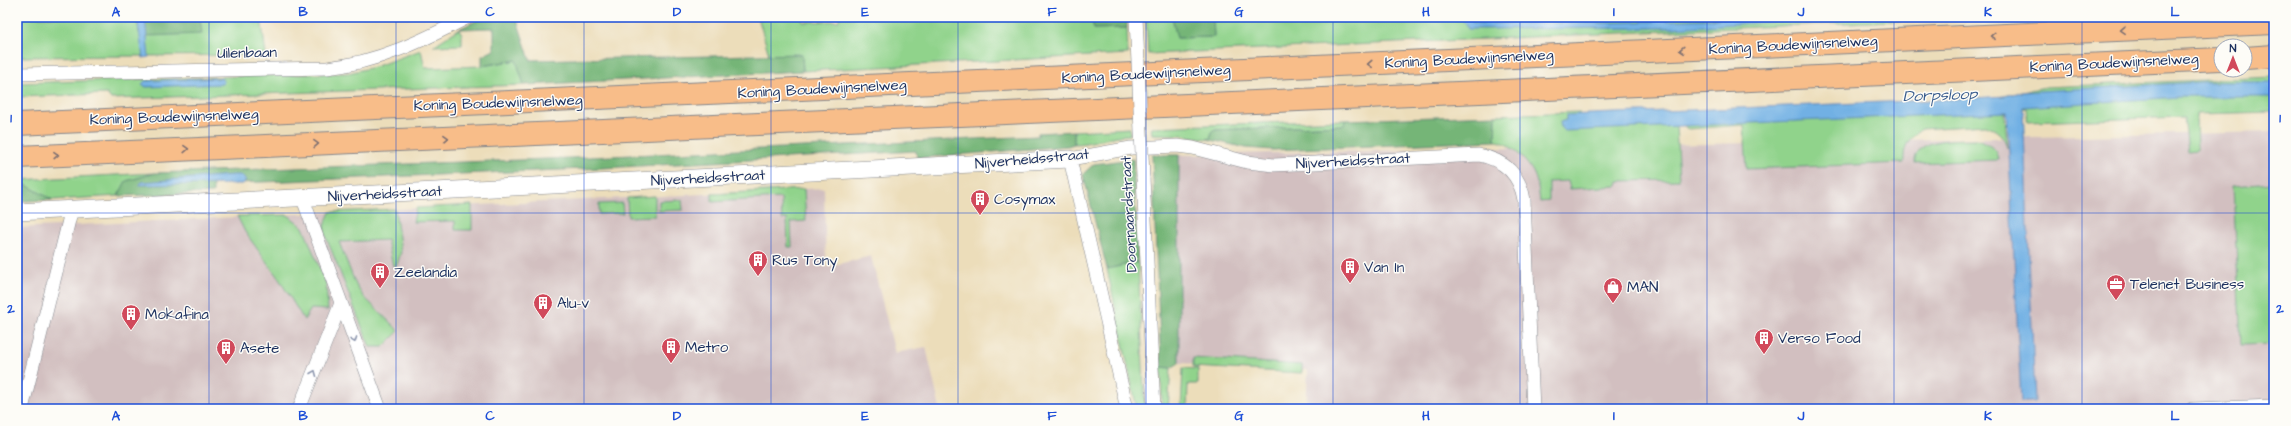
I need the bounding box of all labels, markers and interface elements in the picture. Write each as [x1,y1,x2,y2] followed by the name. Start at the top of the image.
[112,3,121,21] text: A
[298,3,308,21] text: B
[485,3,495,21] text: C
[673,3,682,21] text: D
[861,3,869,21] text: E
[1047,3,1057,21] text: F
[1234,3,1244,21] text: G
[1422,3,1430,21] text: H
[1613,3,1615,21] text: I
[1797,3,1805,21] text: J
[1984,3,1992,21] text: K
[2170,3,2180,21] text: L
[2120,25,2126,34] one-way arrow
[1708,30,1878,61] street label: Koning Boudewijnsnelweg
[1990,31,1996,40] one-way arrow
[2213,38,2253,78] north arrow
[2230,41,2237,56] text: N
[217,42,278,64] street label: Uilenbaan
[1384,44,1554,75] street label: Koning Boudewijnsnelweg
[1679,45,1685,54] one-way arrow
[2029,48,2199,79] street label: Koning Boudewijnsnelweg
[1061,59,1231,90] street label: Koning Boudewijnsnelweg
[1367,59,1373,68] one-way arrow
[737,74,907,105] street label: Koning Boudewijnsnelweg
[1902,83,1979,107] water label: Dorpsloop
[413,90,583,117] street label: Koning Boudewijnsnelweg
[89,104,259,131] street label: Koning Boudewijnsnelweg
[10,109,12,127] text: 1
[2279,109,2281,127] text: 1
[443,134,449,143] one-way arrow
[313,140,319,148] one-way arrow
[974,144,1090,174] street label: Nijverheidsstraat
[183,145,189,154] one-way arrow
[1295,148,1411,174] street label: Nijverheidsstraat
[53,151,59,159] one-way arrow
[1115,155,1143,273] street label: Doornaardstraat
[650,165,766,191] street label: Nijverheidsstraat
[327,181,443,207] street label: Nijverheidsstraat
[969,188,991,216] building icon: Cosymax
[994,189,1056,211] place label: Cosymax
[747,249,769,277] building icon: Rus Tony
[772,250,837,272] place label: Rus Tony
[1339,256,1361,284] building icon: Van In
[1364,257,1405,278] place label: Van In
[369,261,391,289] building icon: Zeelandia
[394,262,457,283] place label: Zeelandia
[2105,273,2127,301] office icon: Telenet Business
[2130,274,2245,295] place label: Telenet Business
[1602,276,1624,304] shop icon: MAN
[1627,277,1658,298] place label: MAN
[532,292,554,320] building icon: Alu-v
[557,293,589,314] place label: Alu-v
[6,300,15,318] text: 2
[2275,300,2284,318] text: 2
[120,303,142,331] building icon: Mokafina
[145,304,209,325] place label: Mokafina
[1753,327,1775,355] building icon: Verso Food
[1778,328,1861,349] place label: Verso Food
[350,336,358,343] one-way arrow
[660,336,682,364] building icon: Metro
[215,337,237,365] building icon: Asete
[685,337,729,358] place label: Metro
[240,338,279,359] place label: Asete
[309,369,317,377] one-way arrow
[112,407,121,425] text: A
[298,407,308,425] text: B
[485,407,495,425] text: C
[673,407,682,425] text: D
[861,407,869,425] text: E
[1047,407,1057,425] text: F
[1234,407,1244,425] text: G
[1422,407,1430,425] text: H
[1613,407,1615,425] text: I
[1797,407,1805,425] text: J
[1984,407,1992,425] text: K
[2170,407,2180,425] text: L

